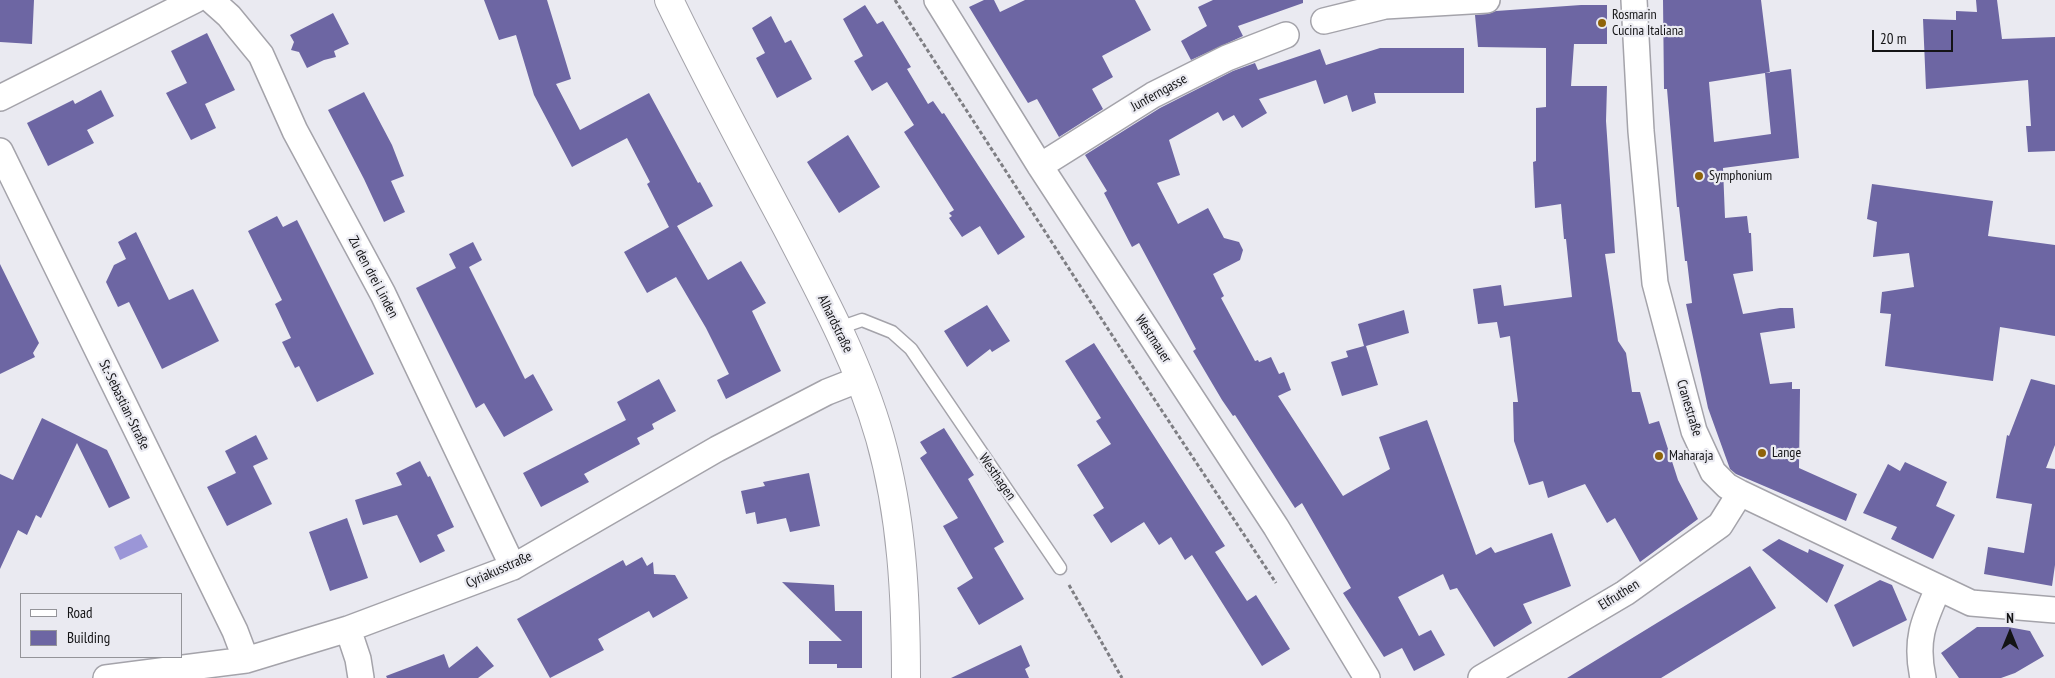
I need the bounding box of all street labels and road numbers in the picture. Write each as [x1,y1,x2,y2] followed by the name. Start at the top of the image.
[1128,71,1190,115] street label: Junferngasse
[344,233,402,321] street label: Zu den drei Linden
[814,292,856,356] street label: Alhardstraße
[1131,312,1175,366] street label: Westmauer
[95,357,153,453] street label: St.-Sebastian-Straße
[1672,378,1706,438] street label: Cranestraße
[975,450,1019,504] street label: Westhagen
[463,548,535,592] street label: Cyriakusstraße
[1596,576,1642,614] street label: Elfruthen

